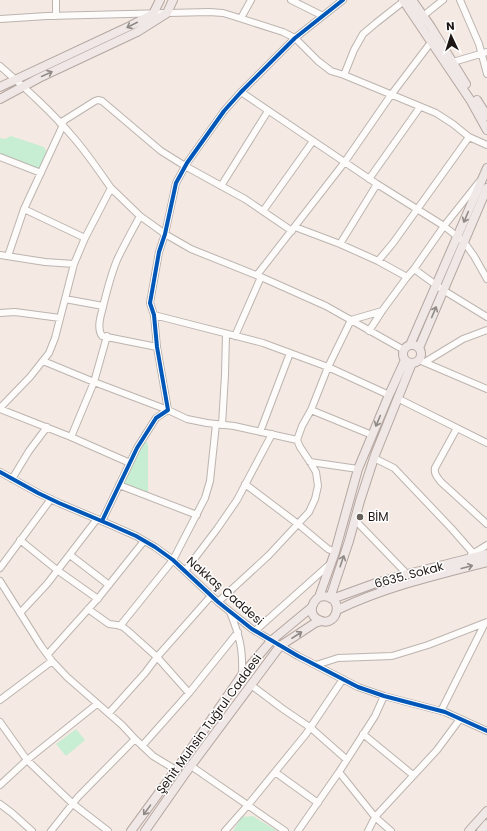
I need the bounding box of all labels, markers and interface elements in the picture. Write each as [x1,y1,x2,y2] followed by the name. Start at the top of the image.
[431,16,471,56] north arrow
[446,18,455,34] text: N
[126,21,138,29] one-way arrow
[41,70,53,77] one-way arrow
[462,210,469,222] one-way arrow
[431,306,438,318] one-way arrow
[374,415,381,427] one-way arrow
[368,508,389,525] place label: BİM
[355,512,365,522] marker: BİM
[183,552,267,629] street label: Nakkaş Caddesi
[339,555,347,567] one-way arrow
[372,557,446,592] street label: 6635. Sokak
[460,563,473,570] one-way arrow
[291,631,302,639] one-way arrow
[152,650,265,797] street label: Şehit Muhsin Tuğrul Caddesi
[142,804,151,815] one-way arrow

